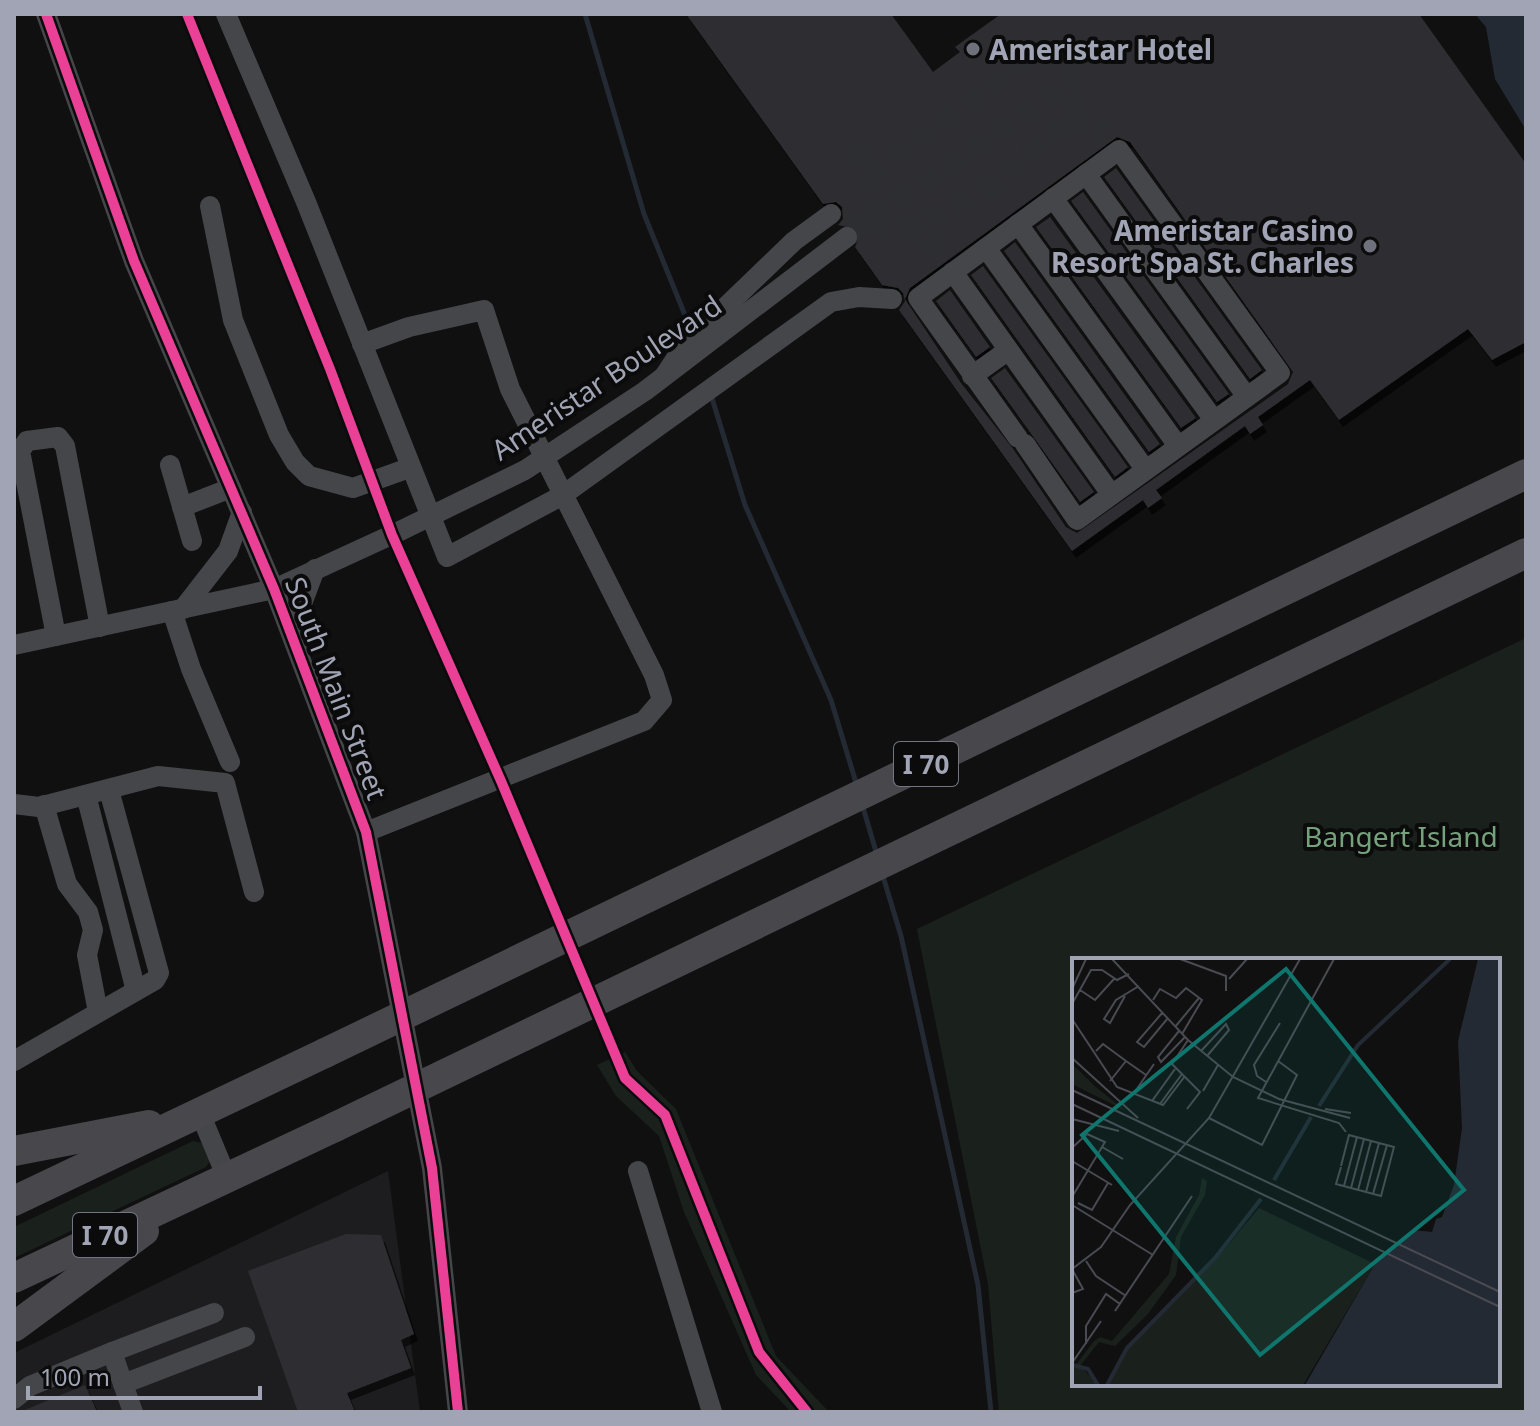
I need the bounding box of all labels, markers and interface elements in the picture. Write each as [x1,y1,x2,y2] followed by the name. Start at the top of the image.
[989,30,1212,68] place label: Ameristar Hotel
[964,40,982,58] marker: Ameristar Hotel
[1051,211,1354,281] place label: Ameristar Casino Resort Spa St. Charles
[1361,237,1379,255] marker: Ameristar Casino Resort Spa St. Charles
[484,286,728,468] street label: Ameristar Boulevard
[277,571,397,805] street label: South Main Street
[894,742,958,786] road number: I 70
[1304,817,1498,855] park label: Bangert Island
[1072,958,1500,1386] inset map
[73,1213,137,1257] road number: I 70
[28,1350,260,1400] scale bar
[40,1360,110,1393] text: 100 m

